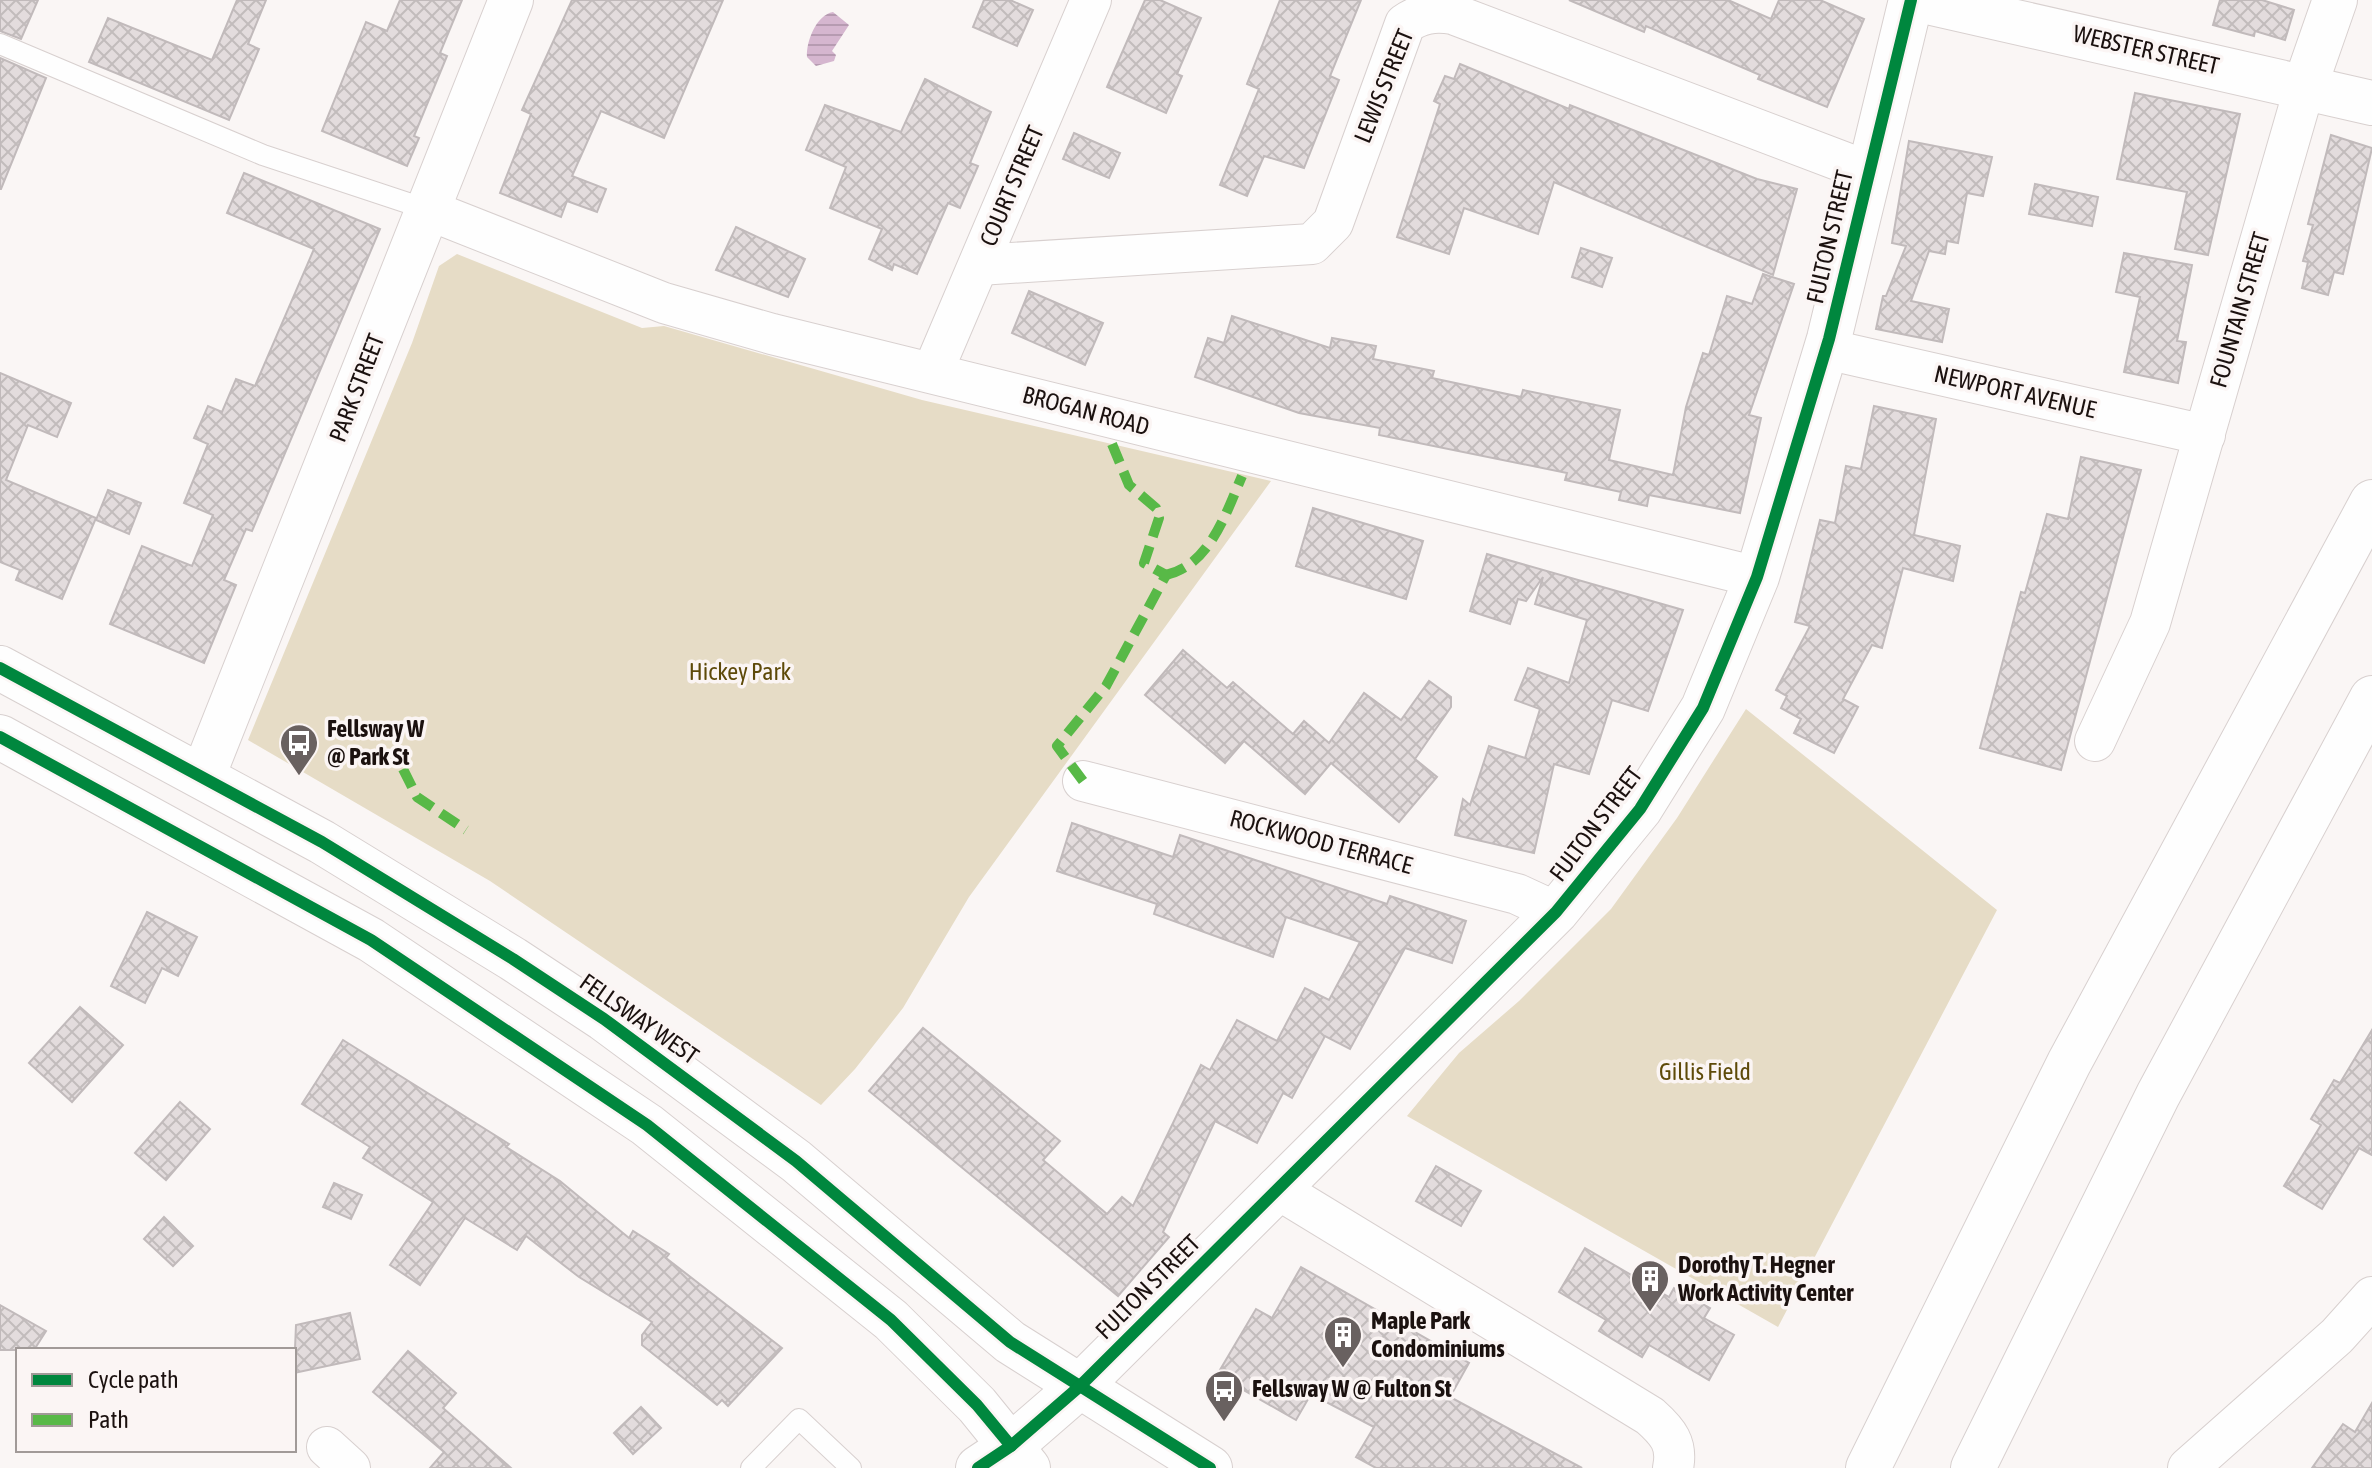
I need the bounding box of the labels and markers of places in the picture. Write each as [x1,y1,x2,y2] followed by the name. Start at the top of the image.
[327,715,425,770] place label: Fellsway W @ Park St
[278,722,320,777] bus stop icon: Fellsway W @ Park St
[1677,1251,1854,1306] place label: Dorothy T. Hegner Work Activity Center
[1629,1258,1671,1313] building icon: Dorothy T. Hegner Work Activity Center
[1371,1307,1505,1362] place label: Maple Park Condominiums
[1322,1314,1364,1369] building icon: Maple Park Condominiums
[1203,1368,1245,1423] bus stop icon: Fellsway W @ Fulton St
[1252,1375,1452,1402] place label: Fellsway W @ Fulton St

